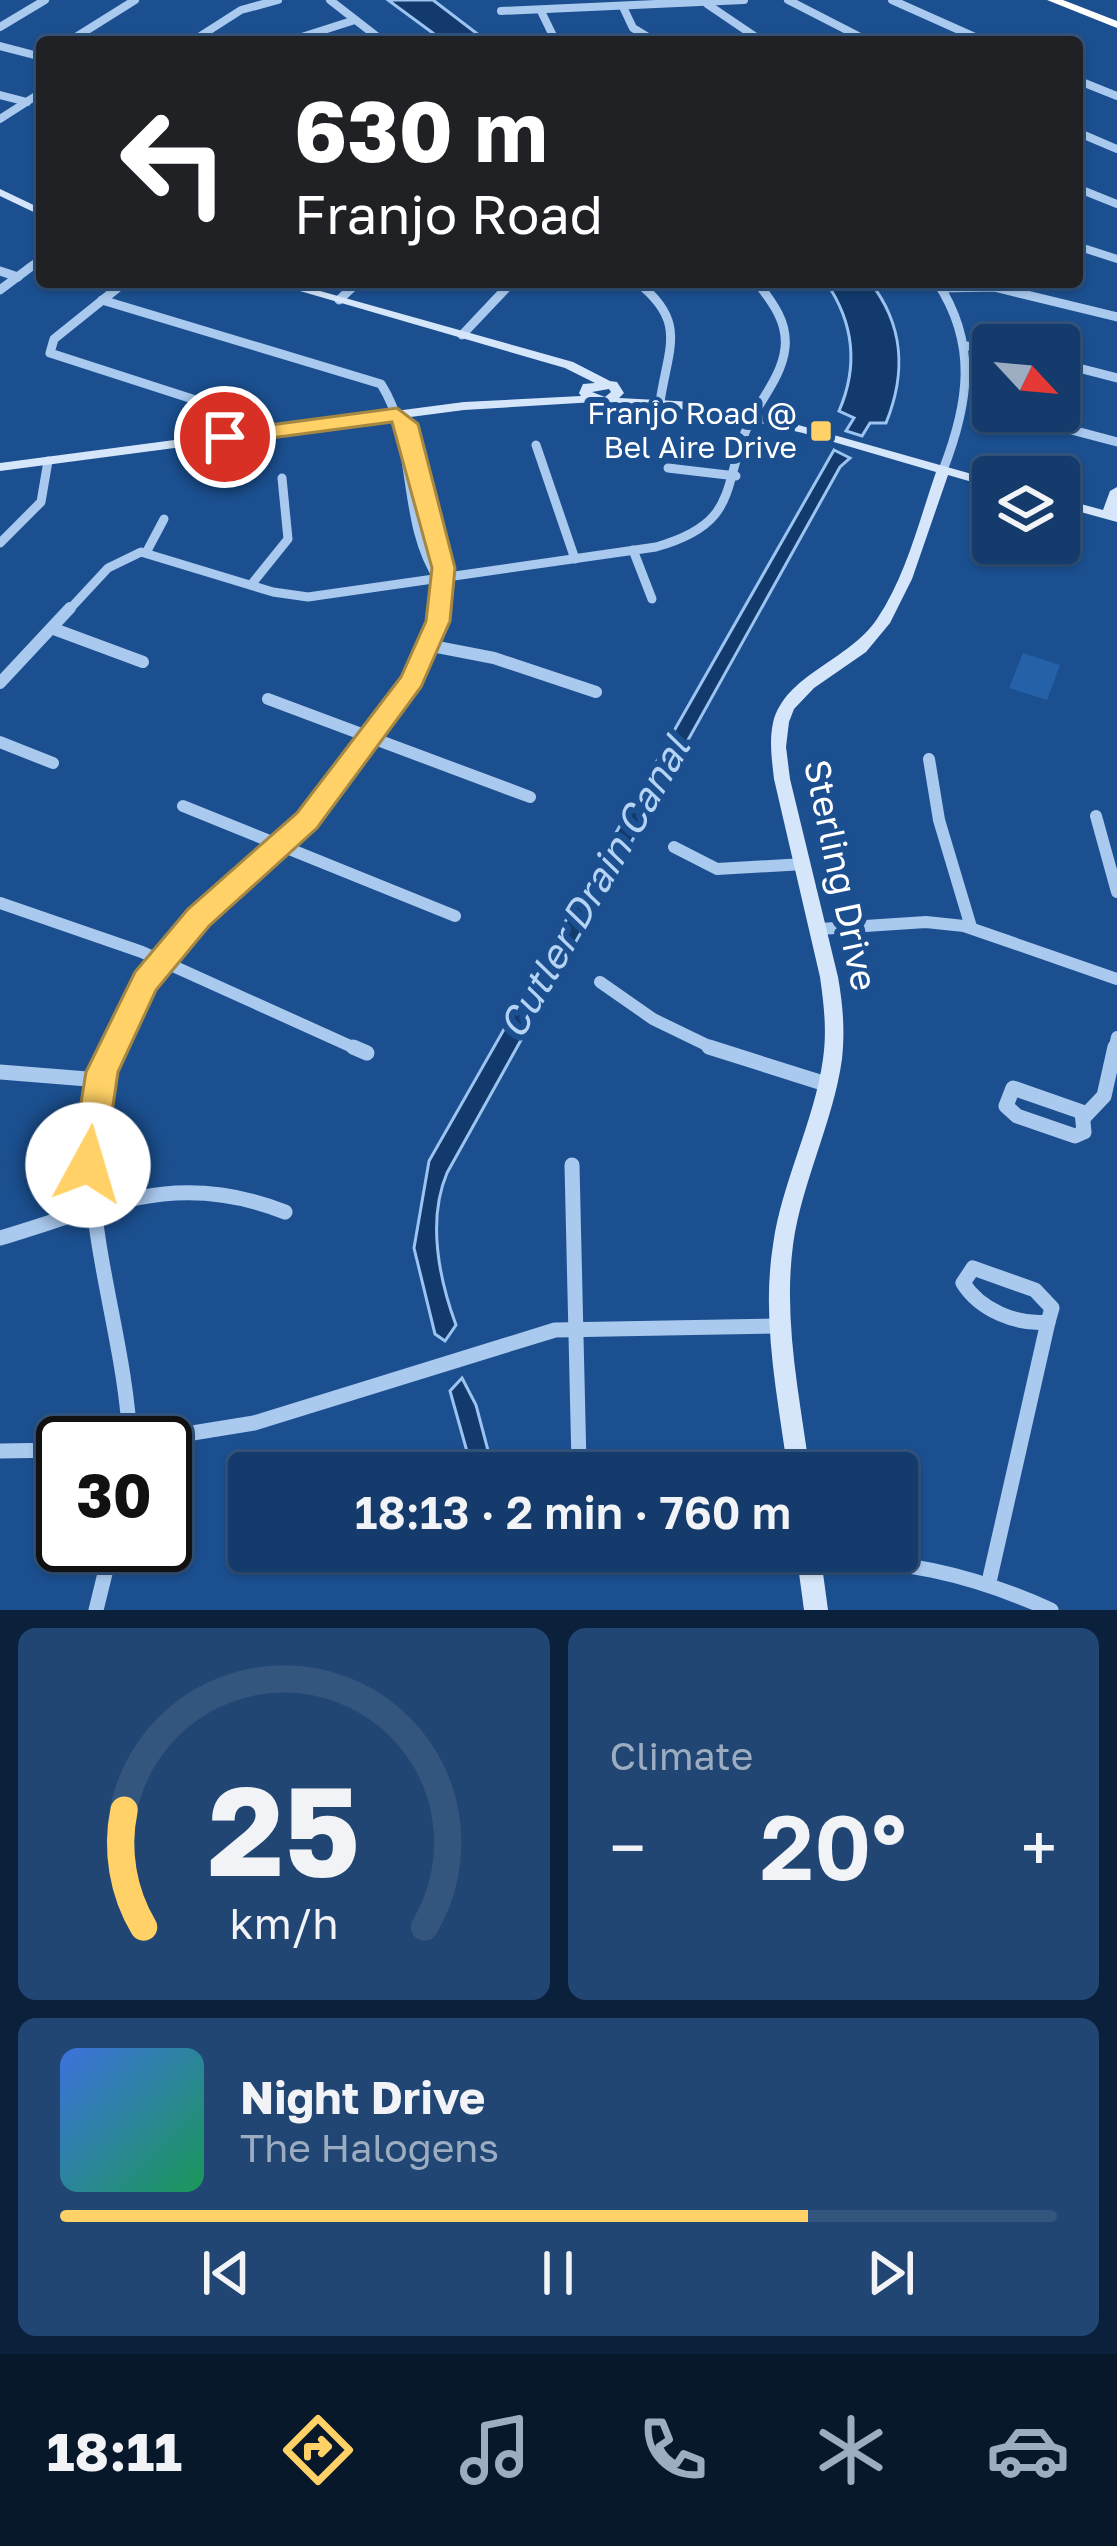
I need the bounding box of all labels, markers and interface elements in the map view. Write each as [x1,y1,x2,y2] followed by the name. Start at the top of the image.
[294,80,548,180] text: 630 m
[96,84,252,240] icon: left
[294,181,603,246] text: Franjo Road
[972,324,1080,432] north arrow
[972,324,1080,564] map controls
[174,386,276,488] pin
[587,395,797,465] place label: Franjo Road @ Bel Aire Drive
[192,404,258,470] icon: arrive
[808,418,834,444] marker: Franjo Road @ Bel Aire Drive
[972,456,1080,564] button: layers
[488,726,700,1046] water label: Cutler Drain Canal
[796,755,887,994] street label: Sterling Drive
[25,1102,151,1228] position arrow
[36,1416,192,1572] speed limit sign: 30
[355,1485,791,1539] text: 18:13 · 2 min · 760 m
[610,1732,753,1779] text: Climate
[208,1754,360,1903] text: 25
[760,1792,907,1900] text: 20°
[610,1807,646,1887] text: −
[1021,1807,1057,1887] text: +
[229,1897,338,1948] text: km/h
[240,2070,485,2124] text: Night Drive
[240,2124,499,2171] text: The Halogens
[193,2240,259,2306] icon: previous
[525,2240,591,2306] icon: pause
[858,2240,924,2306] icon: next
[276,2408,360,2492] icon: directions
[453,2408,537,2492] icon: music
[631,2408,715,2492] icon: phone
[809,2408,893,2492] icon: climate
[986,2408,1070,2492] icon: car
[47,2418,182,2483] text: 18:11

